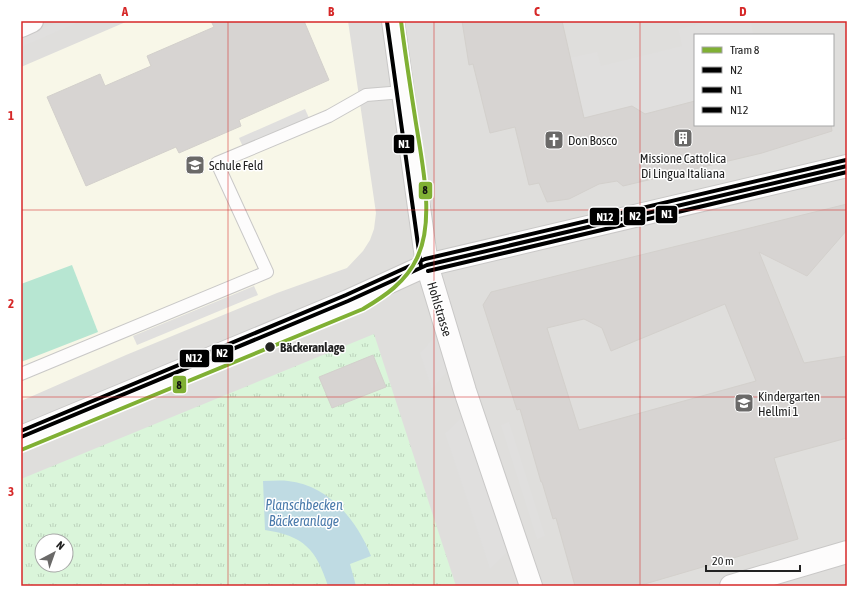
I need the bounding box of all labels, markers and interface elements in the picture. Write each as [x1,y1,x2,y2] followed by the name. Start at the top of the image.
[121,4,129,19] text: A
[328,4,335,19] text: B
[534,4,540,19] text: C
[739,4,747,19] text: D
[694,34,834,126] legend
[730,43,760,57] text: Tram 8
[730,63,743,77] text: N2
[730,83,743,97] text: N1
[730,103,748,117] text: N12
[8,108,14,123] text: 1
[672,127,694,149] building icon: Missione Cattolica Di Lingua Italiana
[543,129,565,151] church icon: Don Bosco
[568,133,617,148] place label: Don Bosco
[393,134,415,154] line badge: N1
[398,138,410,150] text: N1
[640,151,726,181] place label: Missione Cattolica Di Lingua Italiana
[184,154,206,176] school or university icon: Schule Feld
[209,158,263,173] place label: Schule Feld
[418,181,433,200] line badge: 8
[422,184,428,196] text: 8
[655,205,678,224] line badge: N1
[623,206,646,226] line badge: N2
[589,207,620,226] line badge: N12
[661,208,673,220] text: N1
[629,210,641,222] text: N2
[597,211,613,223] text: N12
[424,280,455,338] street label: Hohlstrasse
[8,296,14,311] text: 2
[263,340,277,354] marker: Bäckeranlage
[280,340,345,355] place label: Bäckeranlage
[211,344,234,363] line badge: N2
[216,347,228,359] text: N2
[179,349,210,368] line badge: N12
[186,352,202,364] text: N12
[172,375,187,394] line badge: 8
[176,379,182,391] text: 8
[758,389,820,419] place label: Kindergarten Hellmi 1
[733,392,755,414] school or university icon: Kindergarten Hellmi 1
[8,484,14,499] text: 3
[265,497,343,529] water label: Planschbecken Bäckeranlage
[34,533,74,573] north arrow
[54,539,67,552] text: N
[706,547,800,573] scale bar
[712,554,734,568] text: 20 m

